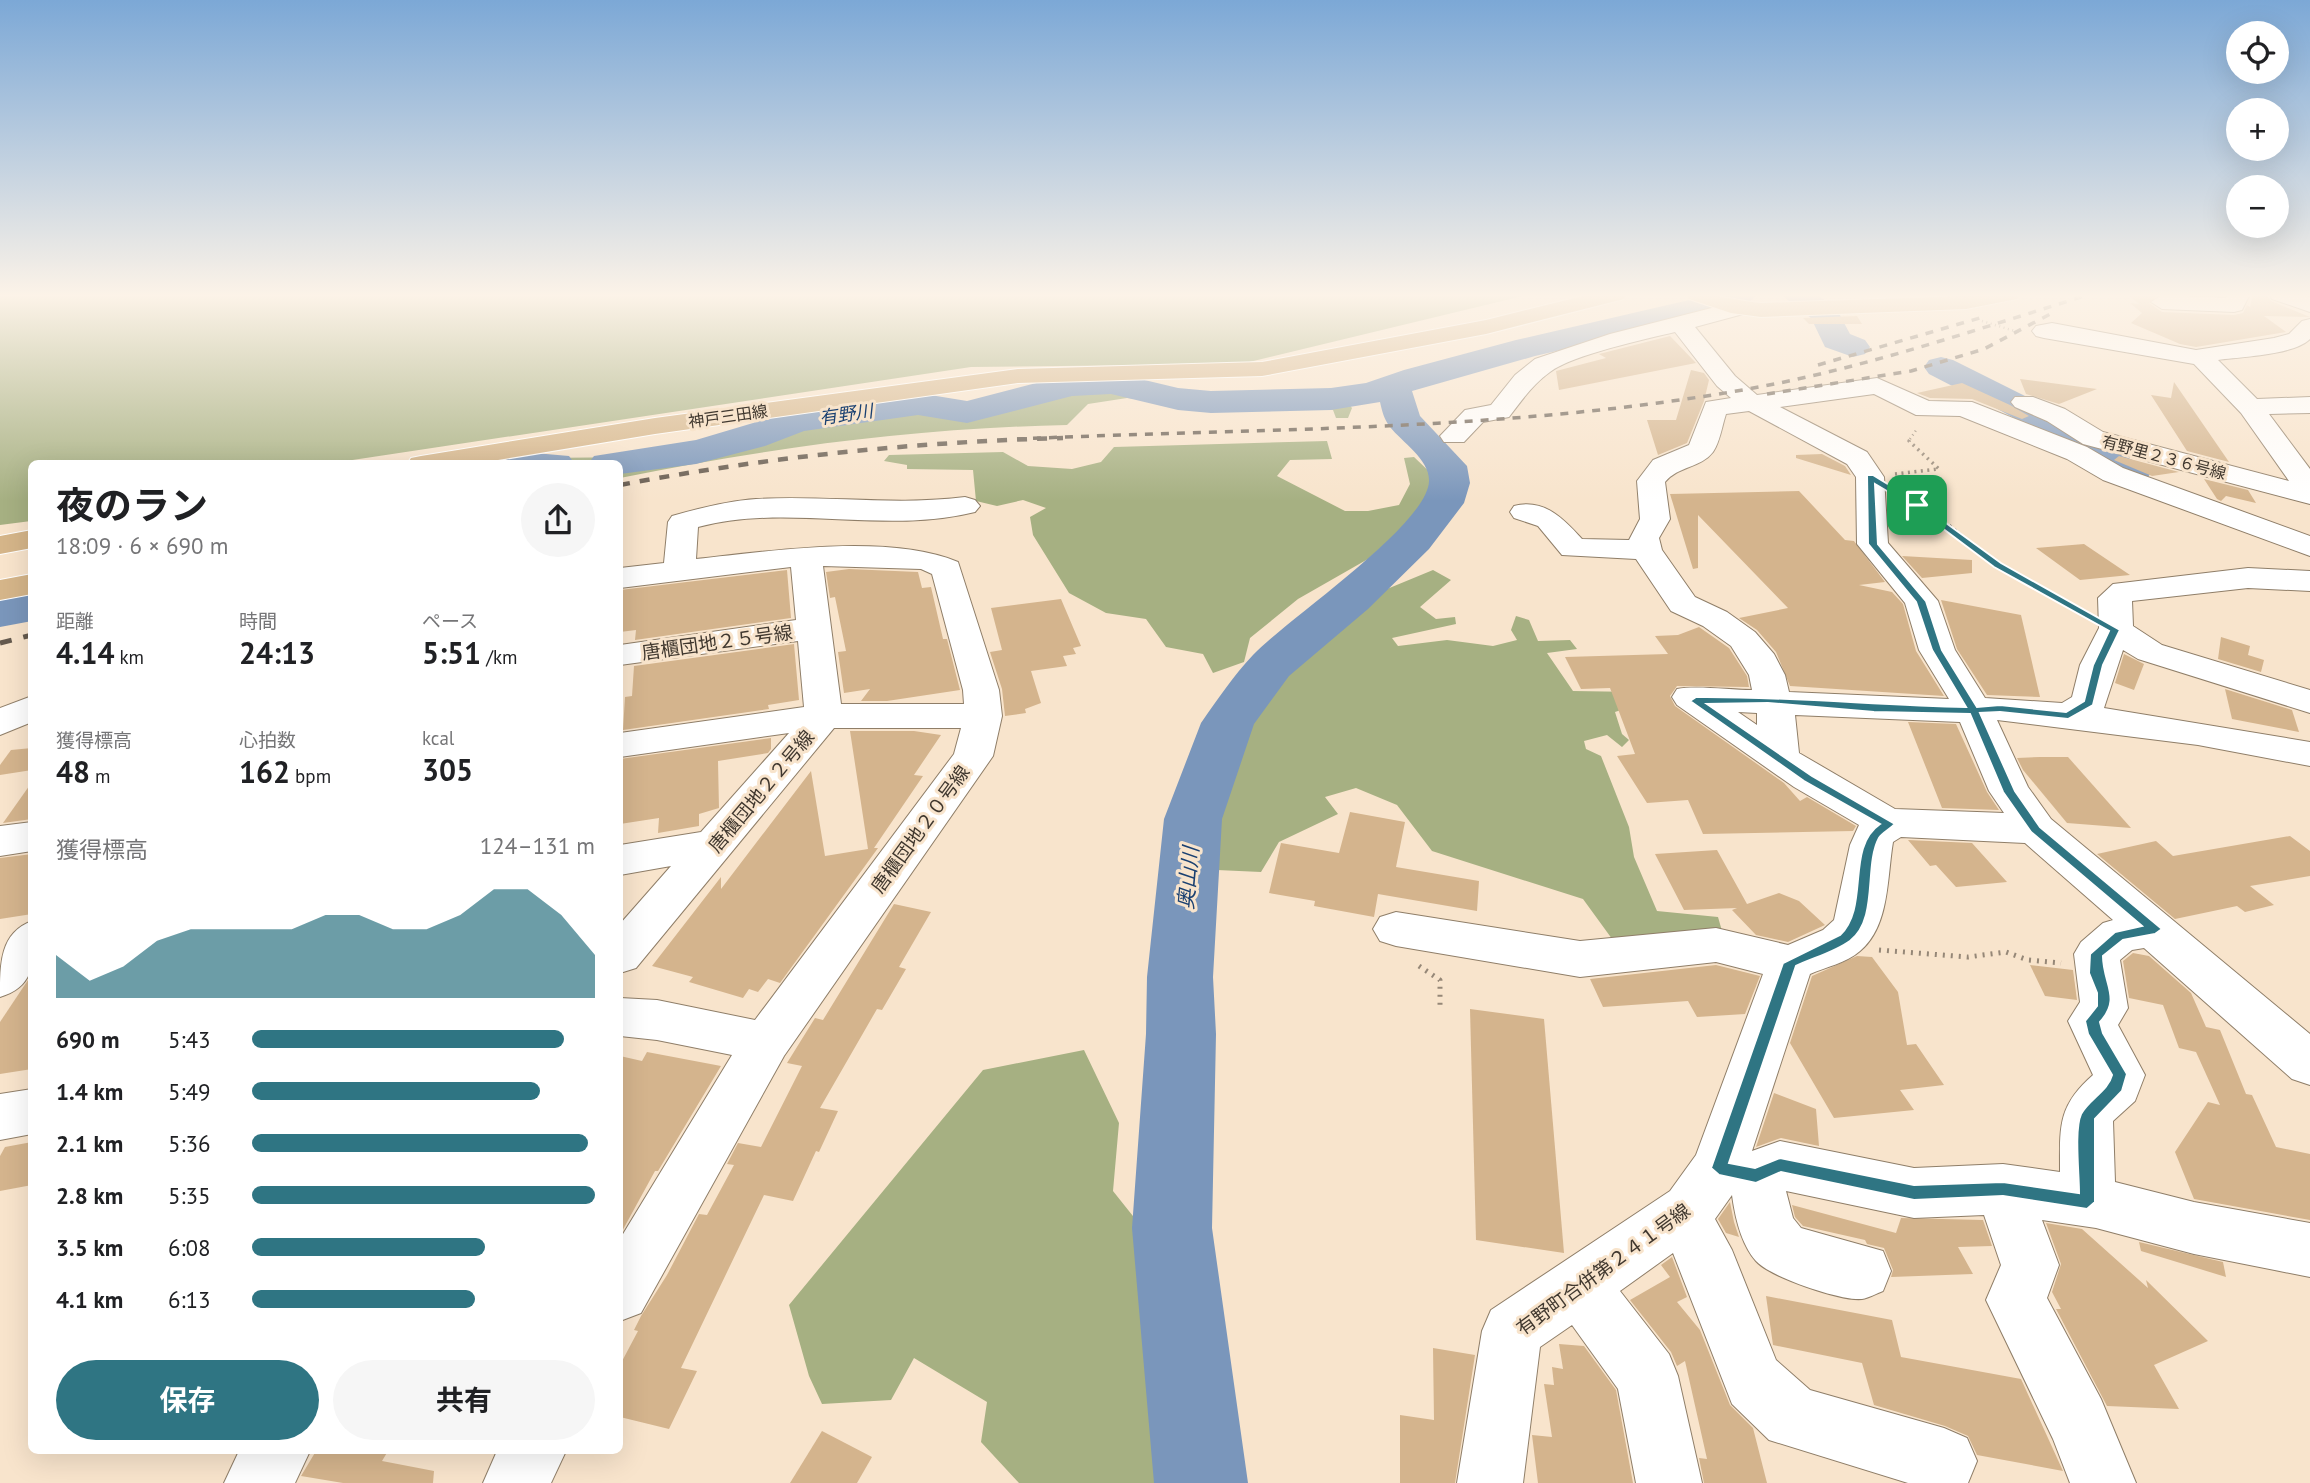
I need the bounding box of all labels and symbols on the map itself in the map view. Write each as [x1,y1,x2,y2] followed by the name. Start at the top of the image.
[818,399,876,429] water label: 有野川
[687,401,769,431] street label: 神戸三田線
[2100,431,2228,483] street label: 有野里２３６号線
[1887,475,1947,535] pin
[640,620,794,664] street label: 唐櫃団地２５号線
[703,725,819,857] street label: 唐櫃団地２２号線
[866,760,974,898] street label: 唐櫃団地２０号線
[1172,843,1204,911] water label: 奥山川
[1511,1198,1695,1340] street label: 有野町合併第２４１号線

